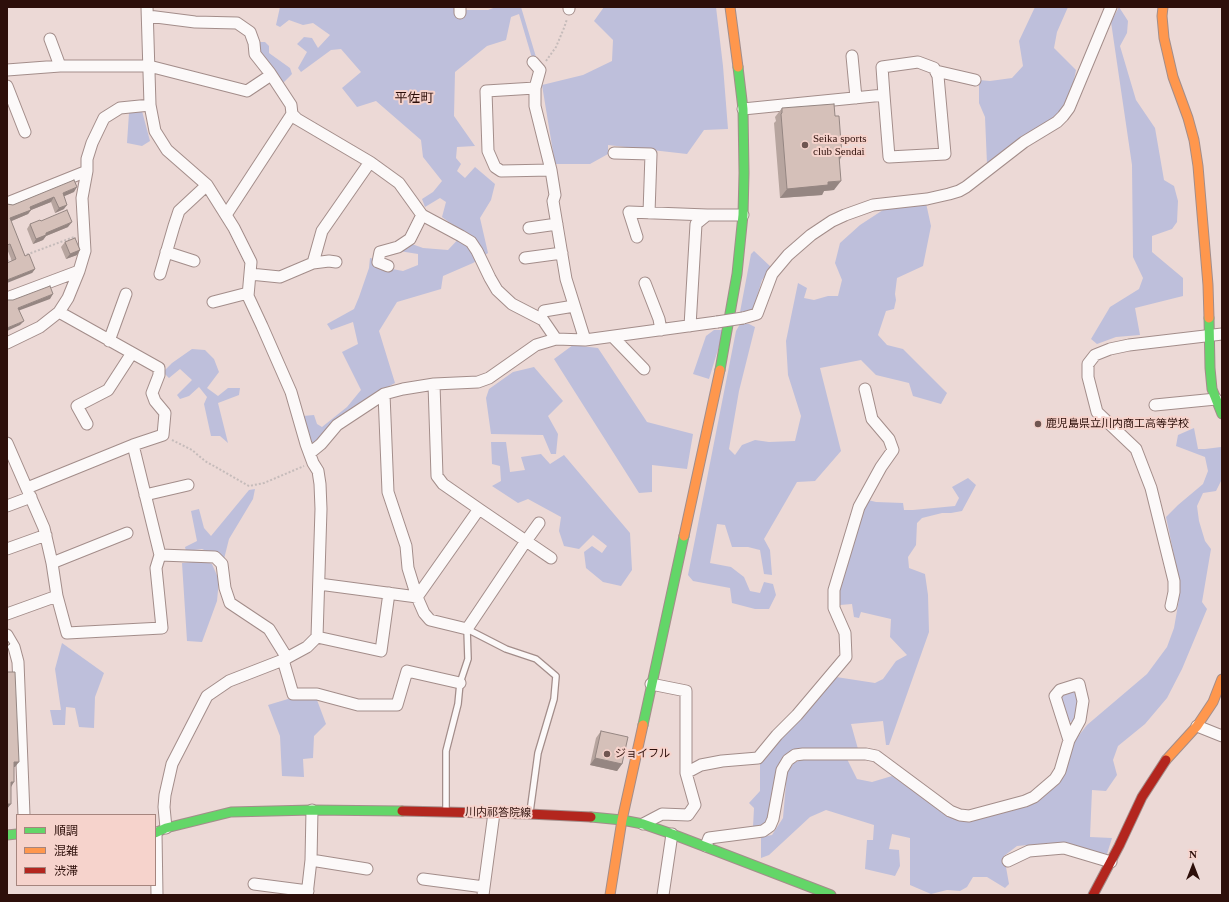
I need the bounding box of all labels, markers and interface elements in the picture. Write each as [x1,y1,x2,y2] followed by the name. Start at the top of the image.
[395,91,433,107] district label: 平佐町
[813,132,866,158] place label: Seika sports club Sendai
[800,140,810,150] marker: Seika sports club Sendai
[1046,417,1189,431] place label: 鹿児島県立川内商工高等学校
[1033,419,1043,429] marker: 鹿児島県立川内商工高等学校
[615,747,670,761] place label: ジョイフル
[602,749,612,759] marker: ジョイフル
[465,806,531,820] street label: 川内祁答院線
[16,814,156,886] legend
[54,824,78,838] text: 順調
[54,844,78,858] text: 混雑
[1173,846,1213,886] north arrow
[1189,848,1197,860] text: N
[54,864,78,878] text: 渋滞

